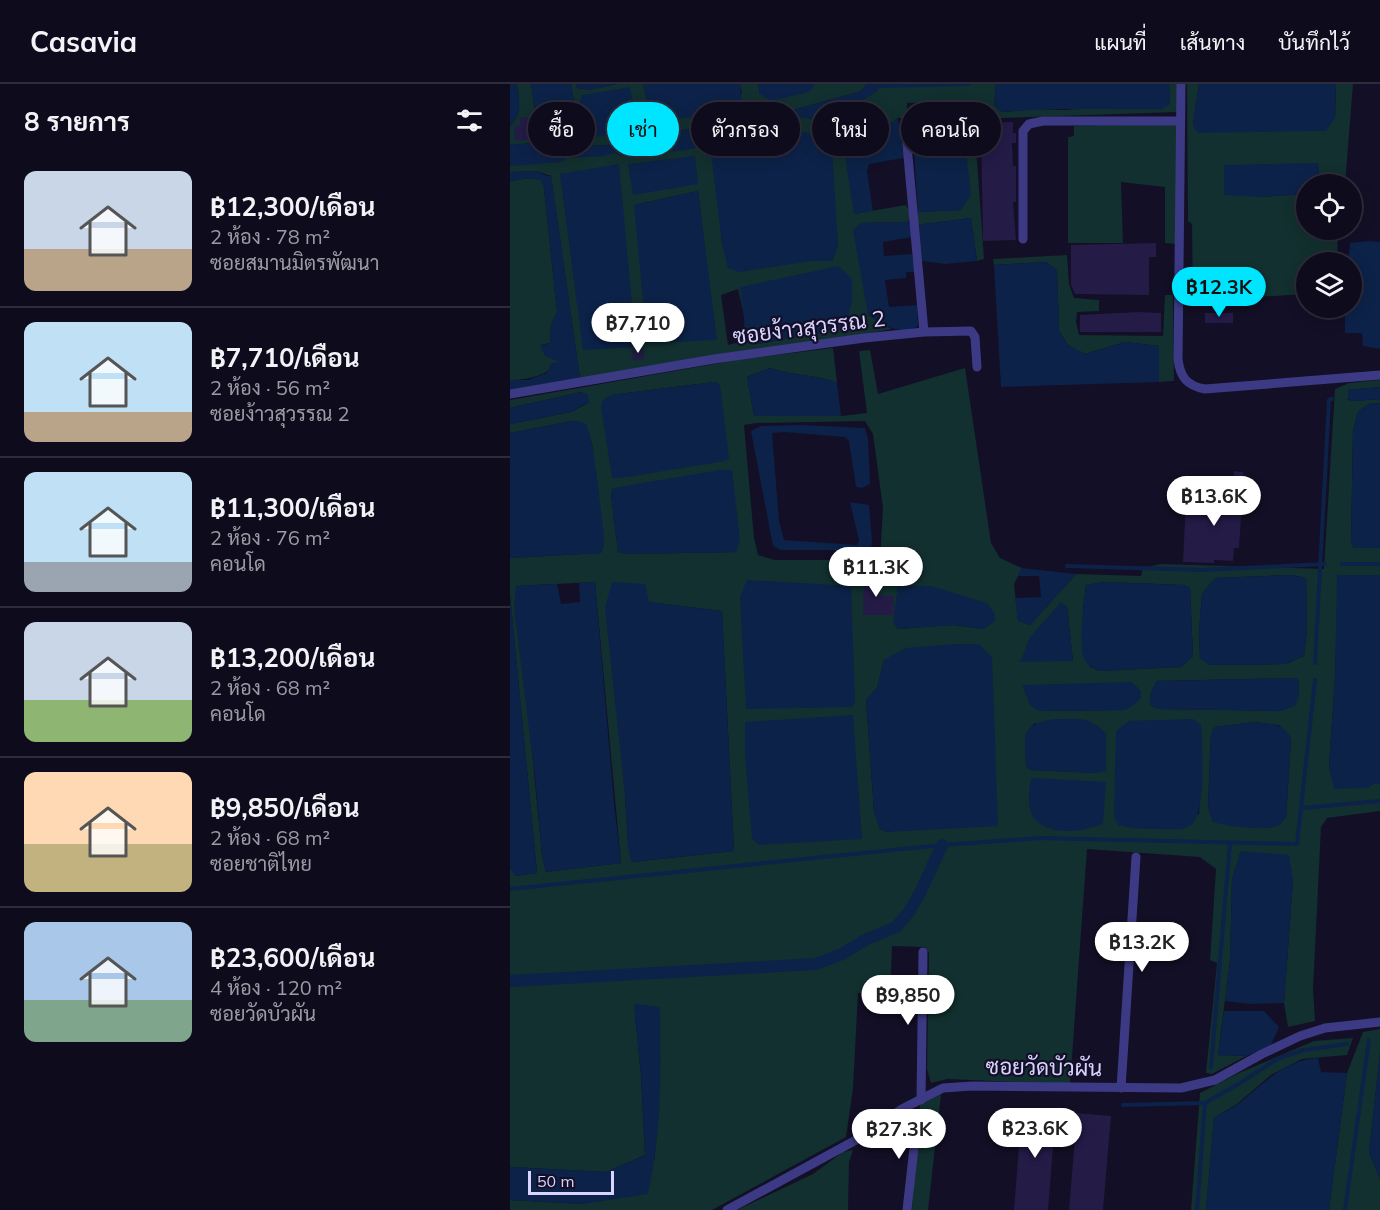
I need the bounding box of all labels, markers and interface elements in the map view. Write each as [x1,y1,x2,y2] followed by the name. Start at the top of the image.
[30,24,137,59] text: Casavia
[1094,29,1147,55] text: แผนที่
[1180,29,1245,55] text: เส้นทาง
[1278,29,1350,55] text: บันทึกไว้
[528,102,595,156] chip: ซื้อ
[607,102,679,156] chip: เช่า
[691,102,800,156] chip: ตัวกรอง
[812,102,889,156] chip: ใหม่
[901,102,1001,156] chip: คอนโด
[453,104,486,137] icon: filters
[24,105,130,138] text: 8 รายการ
[1296,174,1362,318] map controls
[1296,174,1362,240] button: locate
[210,190,375,223] text: ฿12,300/เดือน
[72,195,144,267] icon: home
[210,224,330,249] text: 2 ห้อง · 78 m²
[210,250,379,275] text: ซอยสมานมิตรพัฒนา
[1296,252,1362,318] button: layers
[1170,267,1268,318] pin: ฿12.3K
[1186,274,1252,299] text: ฿12.3K
[589,303,687,354] pin: ฿7,710
[731,304,887,352] street label: ซอยง้าวสุวรรณ 2
[605,310,671,335] text: ฿7,710
[210,341,360,374] text: ฿7,710/เดือน
[72,346,144,418] icon: home
[210,375,330,400] text: 2 ห้อง · 56 m²
[210,401,350,426] text: ซอยง้าวสุวรรณ 2
[1165,476,1263,527] pin: ฿13.6K
[1181,483,1247,508] text: ฿13.6K
[210,491,375,524] text: ฿11,300/เดือน
[72,496,144,568] icon: home
[210,525,330,550] text: 2 ห้อง · 76 m²
[827,547,925,598] pin: ฿11.3K
[210,551,266,576] text: คอนโด
[843,554,909,579] text: ฿11.3K
[210,641,375,674] text: ฿13,200/เดือน
[72,646,144,718] icon: home
[210,675,330,700] text: 2 ห้อง · 68 m²
[210,701,266,726] text: คอนโด
[210,791,360,824] text: ฿9,850/เดือน
[72,796,144,868] icon: home
[210,825,330,850] text: 2 ห้อง · 68 m²
[210,851,312,876] text: ซอยชาติไทย
[1093,922,1191,973] pin: ฿13.2K
[1109,929,1175,954] text: ฿13.2K
[210,941,375,974] text: ฿23,600/เดือน
[72,946,144,1018] icon: home
[210,975,342,1000] text: 4 ห้อง · 120 m²
[859,975,957,1026] pin: ฿9,850
[875,982,941,1007] text: ฿9,850
[210,1001,316,1026] text: ซอยวัดบัวผัน
[986,1052,1102,1082] street label: ซอยวัดบัวผัน
[986,1108,1084,1159] pin: ฿23.6K
[850,1109,948,1160] pin: ฿27.3K
[1002,1115,1068,1140] text: ฿23.6K
[866,1116,932,1141] text: ฿27.3K
[528,1168,614,1196] scale bar
[537,1171,574,1191] text: 50 m

